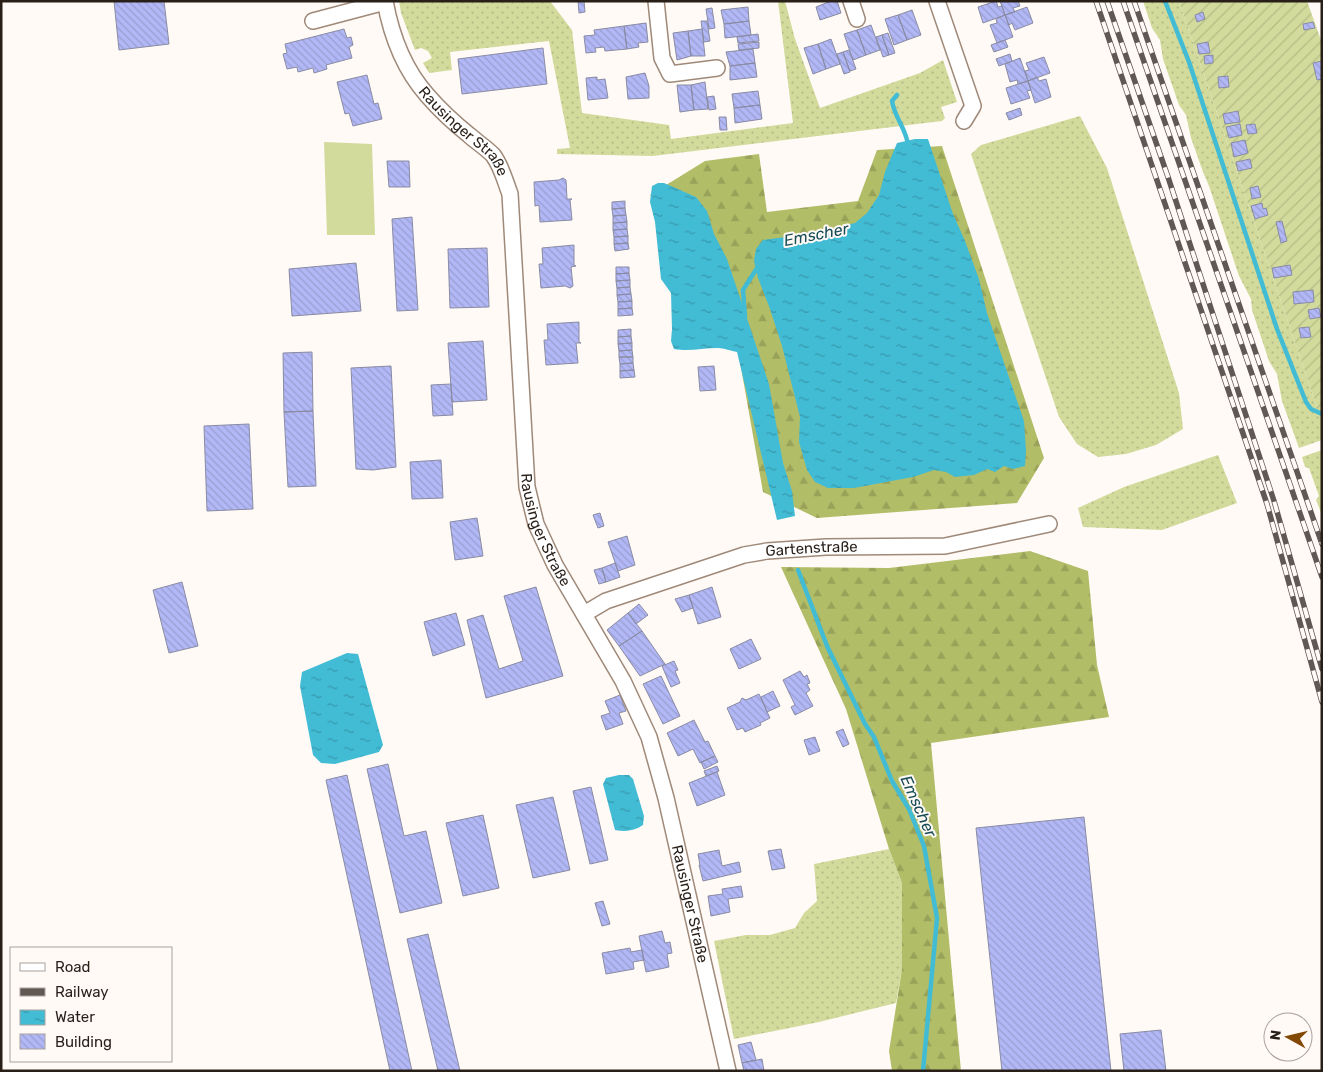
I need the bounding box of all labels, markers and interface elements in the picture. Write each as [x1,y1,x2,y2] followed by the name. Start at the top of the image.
[415,83,512,178] street label: Rausinger Straße
[782,219,851,250] water label: Emscher
[517,473,574,590] street label: Rausinger Straße
[765,538,858,560] street label: Gartenstraße
[897,772,941,841] water label: Emscher
[668,843,712,964] street label: Rausinger Straße
[10,947,172,1062] legend
[55,958,91,976] text: Road
[55,983,109,1001] text: Railway
[55,1008,95,1026] text: Water
[1263,1012,1313,1062] north arrow
[1267,1029,1285,1041] text: N
[55,1033,112,1051] text: Building

